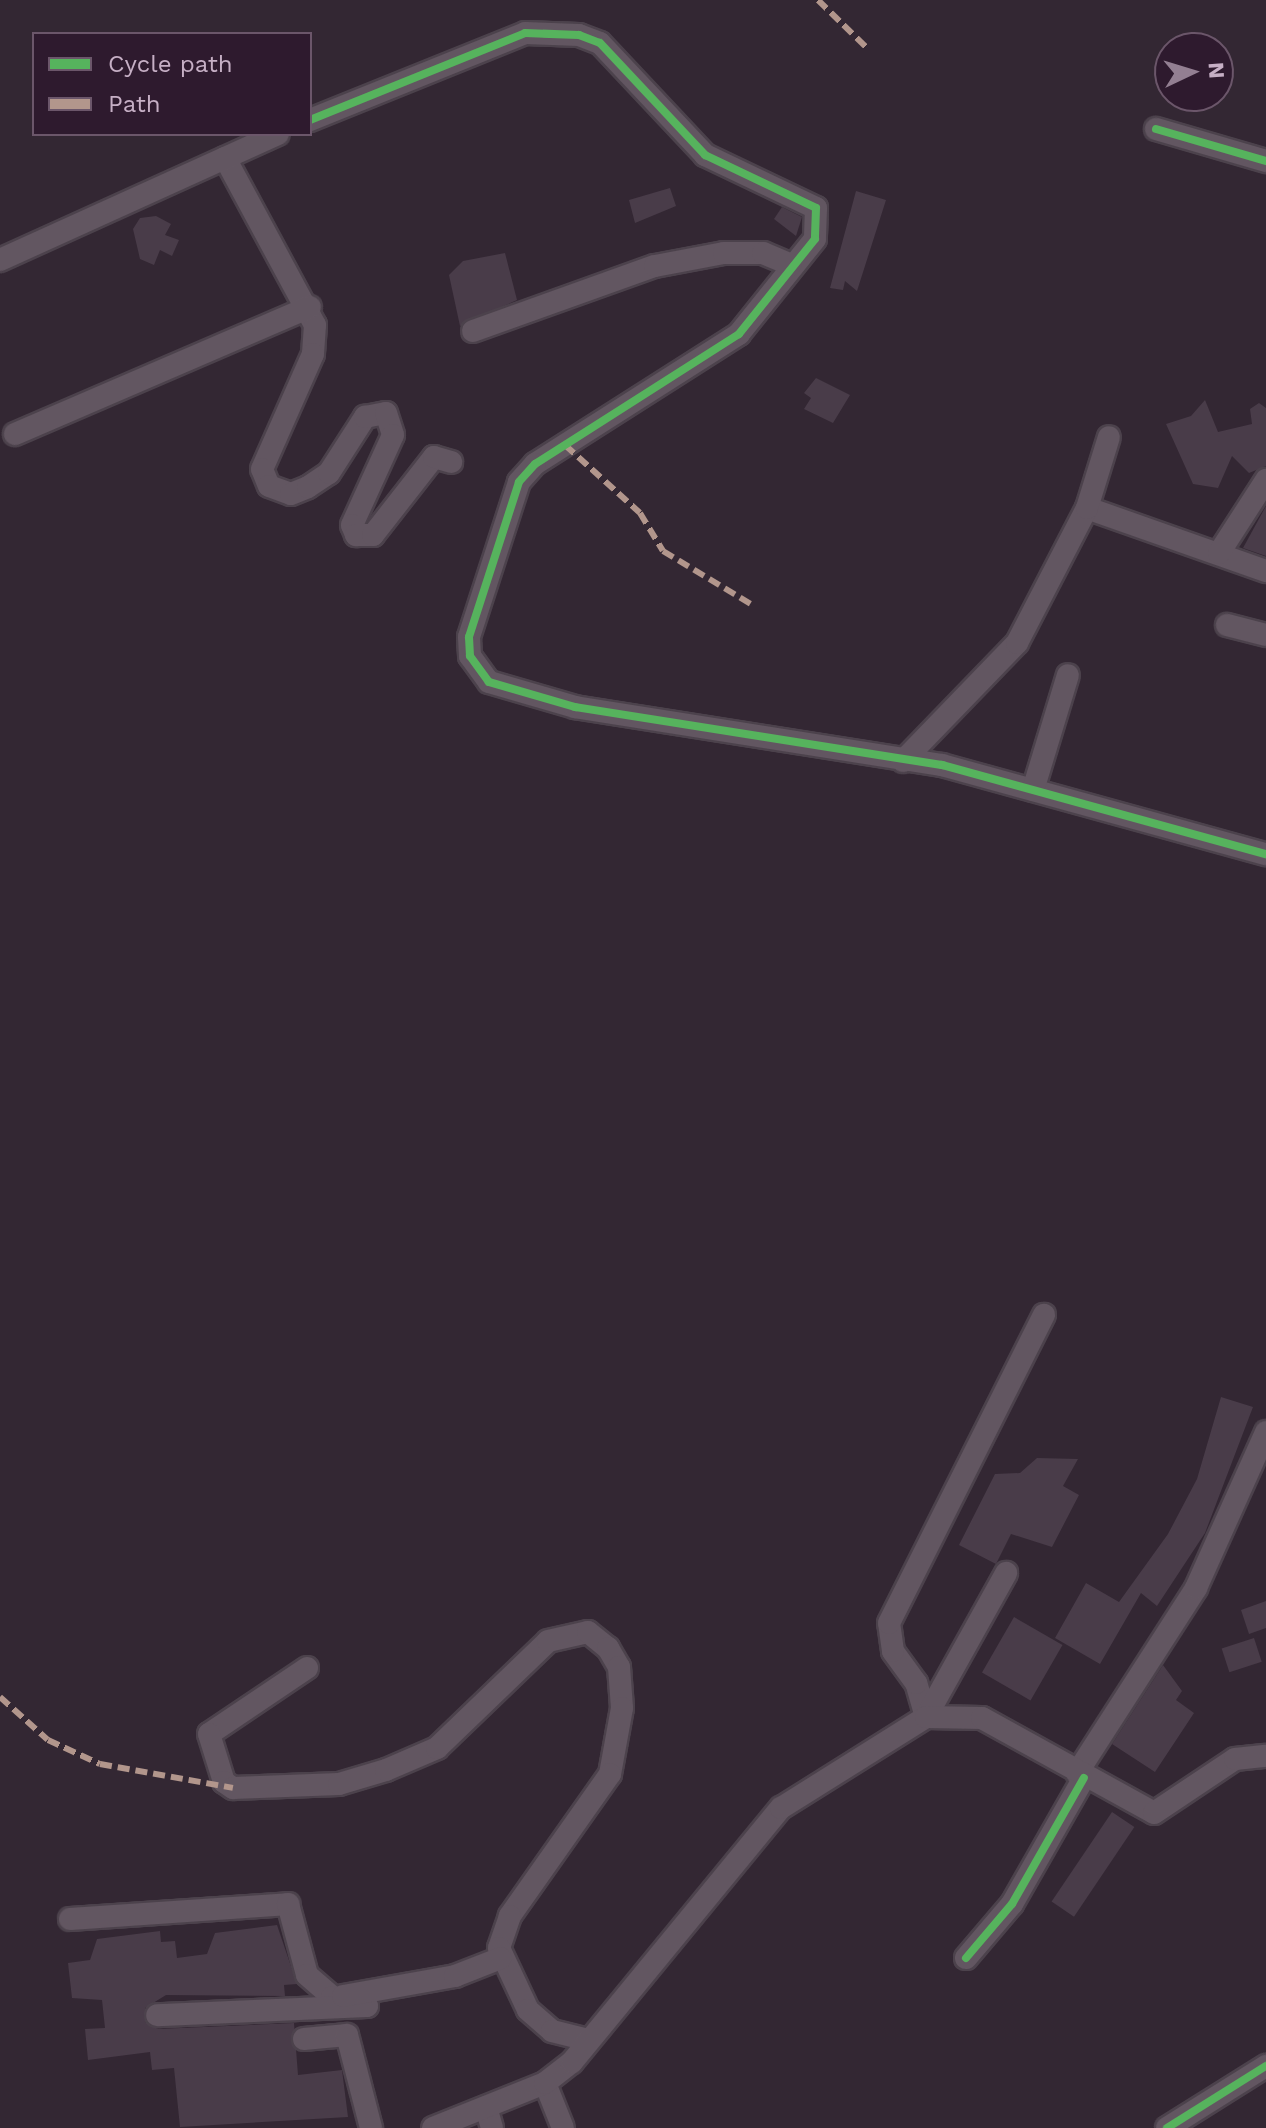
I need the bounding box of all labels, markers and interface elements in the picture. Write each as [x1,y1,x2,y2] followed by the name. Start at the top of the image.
[32,32,312,136] legend
[1154,32,1234,112] north arrow
[108,50,233,78] text: Cycle path
[1203,61,1229,79] text: N
[108,90,161,118] text: Path

